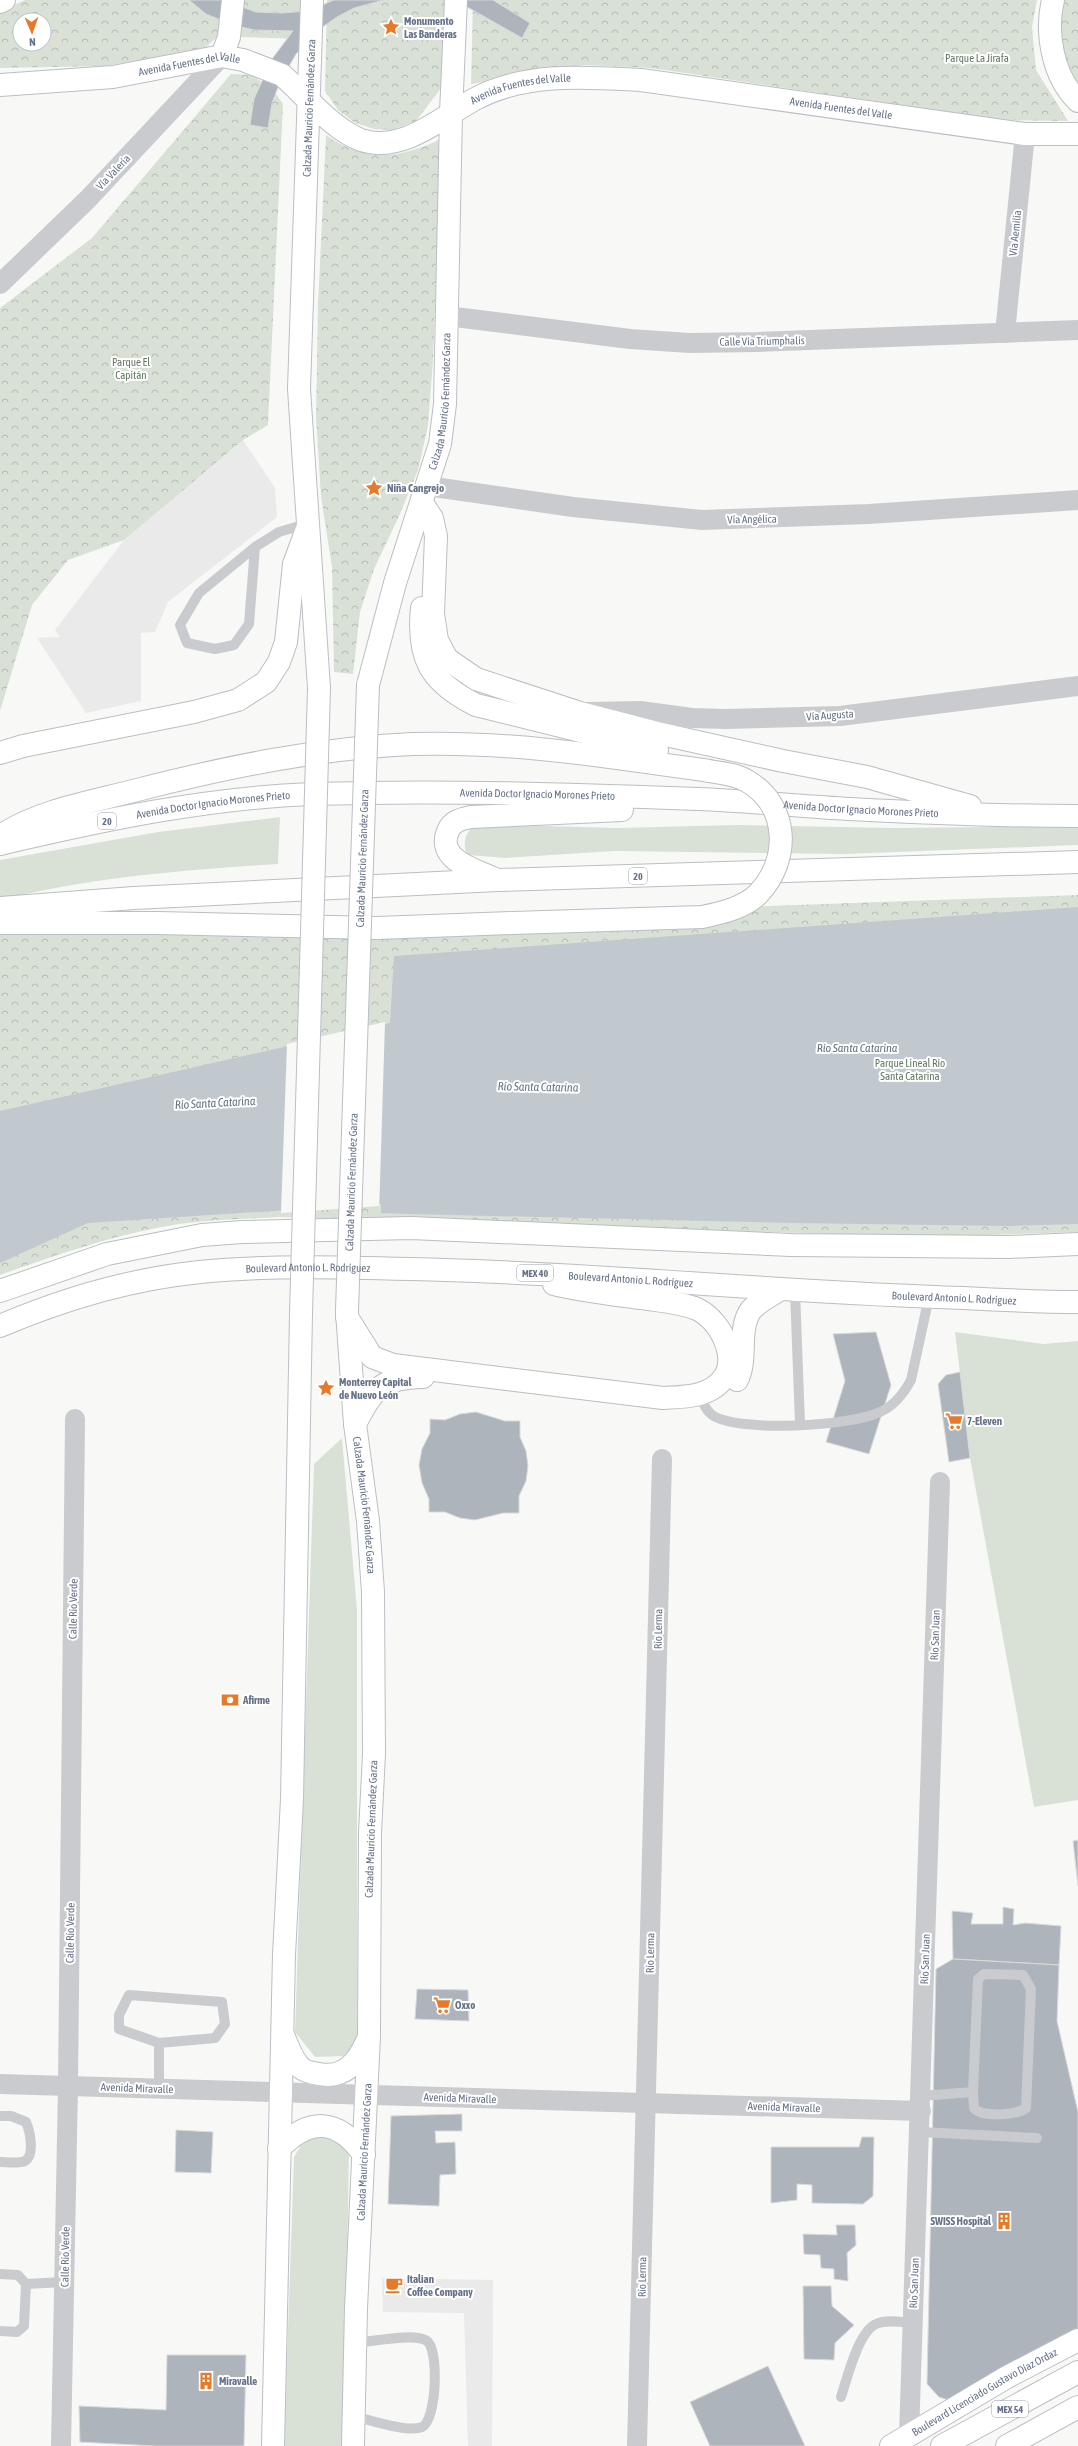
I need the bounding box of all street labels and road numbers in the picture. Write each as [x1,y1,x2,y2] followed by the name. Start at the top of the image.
[301,39,317,177] street label: Calzada Mauricio Fernández Garza
[137,50,241,78] street label: Avenida Fuentes del Valle
[468,72,571,106] street label: Avenida Fuentes del Valle
[789,95,893,121] street label: Avenida Fuentes del Valle
[94,152,132,192] street label: Vía Valeria
[1007,210,1023,256] street label: Vía Aemilia
[426,333,452,471] street label: Calzada Mauricio Fernández Garza
[719,334,805,348] street label: Calle Vía Triumphalis
[727,513,777,525] street label: Vía Angélica
[806,707,854,723] street label: Vía Augusta
[460,787,615,802] street label: Avenida Doctor Ignacio Morones Prieto
[135,789,291,821] street label: Avenida Doctor Ignacio Morones Prieto
[354,789,371,927] street label: Calzada Mauricio Fernández Garza
[783,798,939,819] street label: Avenida Doctor Ignacio Morones Prieto
[98,813,116,829] road number: 20
[629,868,647,884] road number: 20
[343,1113,360,1251] street label: Calzada Mauricio Fernández Garza
[245,1261,371,1275] street label: Boulevard Antonio L. Rodríguez
[517,1265,553,1281] road number: MEX 40
[568,1269,693,1289] street label: Boulevard Antonio L. Rodríguez
[891,1289,1017,1307] street label: Boulevard Antonio L. Rodríguez
[351,1436,378,1574] street label: Calzada Mauricio Fernández Garza
[66,1579,80,1639] street label: Calle Río Verde
[652,1609,664,1649] street label: Río Lerma
[928,1610,942,1660] street label: Río San Juan
[363,1760,379,1898] street label: Calzada Mauricio Fernández Garza
[63,1903,77,1963] street label: Calle Río Verde
[644,1933,656,1973] street label: Río Lerma
[918,1934,932,1984] street label: Río San Juan
[100,2081,174,2095] street label: Avenida Miravalle
[354,2083,374,2221] street label: Calzada Mauricio Fernández Garza
[423,2091,497,2105] street label: Avenida Miravalle
[747,2100,821,2114] street label: Avenida Miravalle
[58,2227,72,2287] street label: Calle Río Verde
[636,2257,648,2297] street label: Río Lerma
[907,2258,921,2308] street label: Río San Juan
[910,2346,1059,2438] street label: Boulevard Licenciado Gustavo Díaz Ordaz
[992,2401,1028,2417] road number: MEX 54

